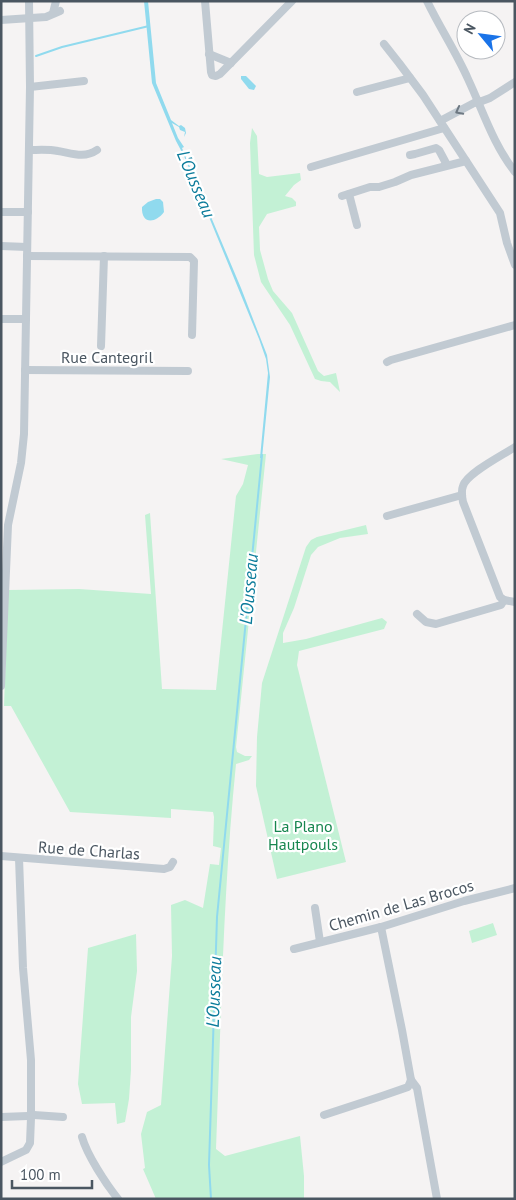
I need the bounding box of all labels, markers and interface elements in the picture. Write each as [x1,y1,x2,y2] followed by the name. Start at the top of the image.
[456,10,506,60] north arrow
[460,20,480,37] text: N
[455,105,464,115] one-way arrow
[172,147,221,221] water label: L'Ousseau
[61,347,153,367] street label: Rue Cantegril
[234,552,263,625] water label: L'Ousseau
[268,816,338,854] park label: La Plano Hautpouls
[37,836,141,864] street label: Rue de Charlas
[326,875,476,935] street label: Chemin de Las Brocos
[201,956,226,1028] water label: L'Ousseau
[12,1158,92,1190] scale bar
[20,1165,61,1184] text: 100 m

